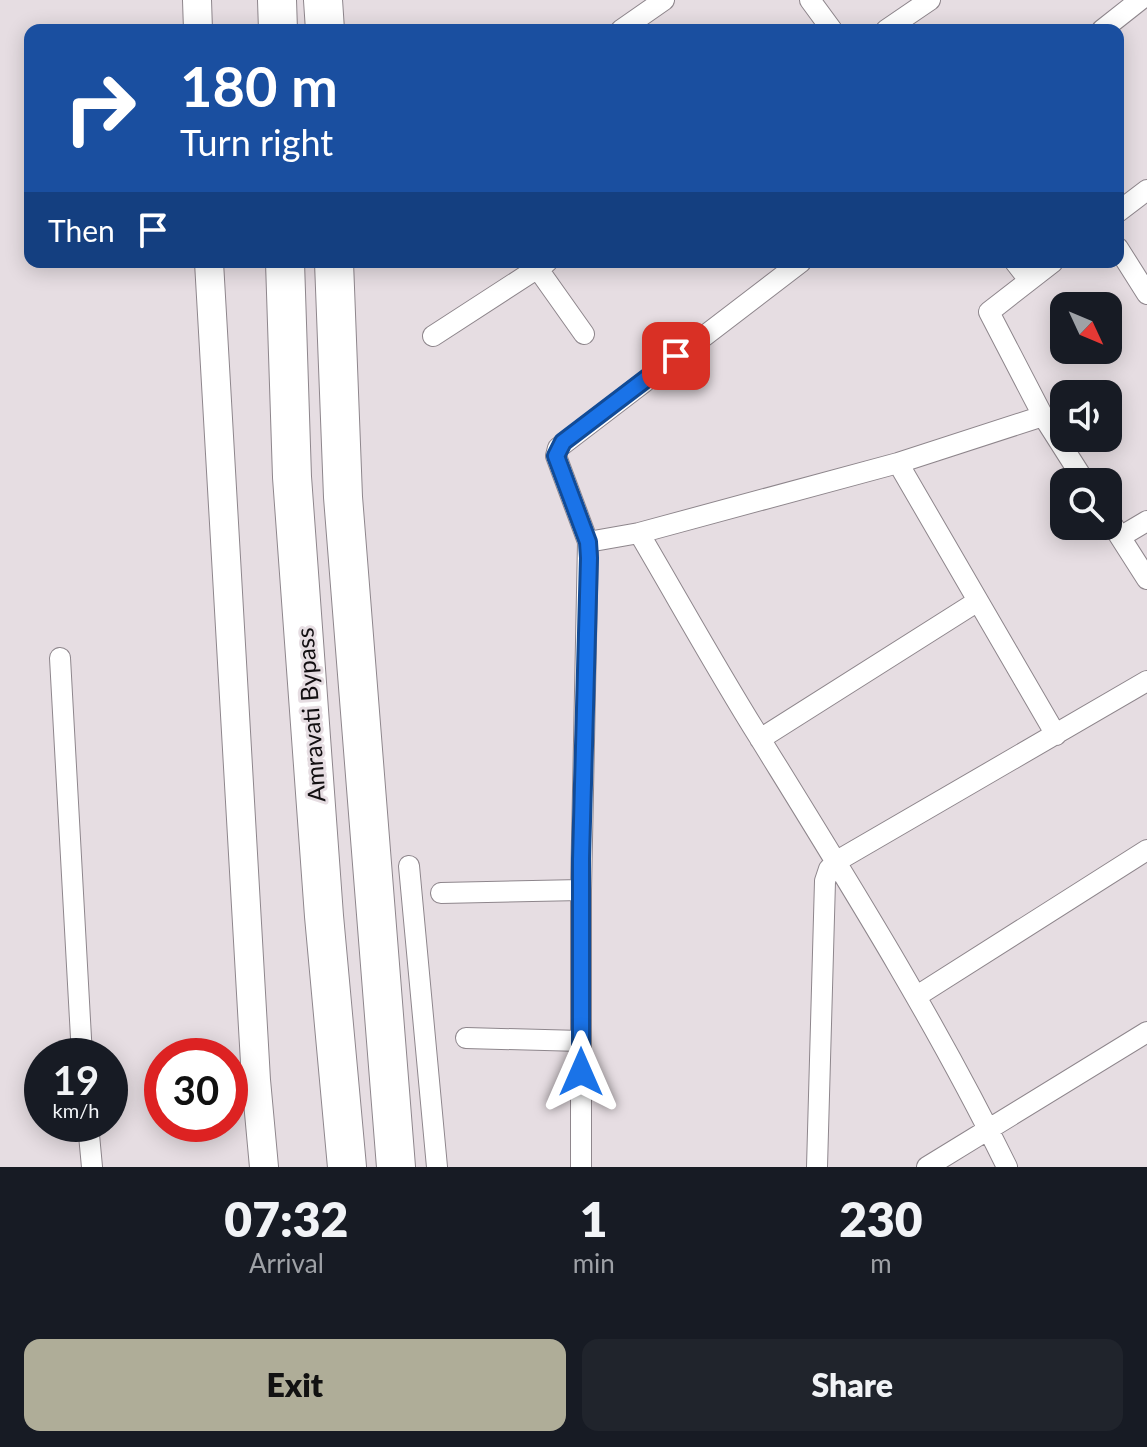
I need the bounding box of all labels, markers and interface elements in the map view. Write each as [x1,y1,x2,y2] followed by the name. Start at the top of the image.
[180,52,338,119] text: 180 m
[48,56,152,160] icon: right
[180,120,333,164] text: Turn right
[131,208,175,252] icon: arrive
[48,212,115,248] text: Then
[1050,292,1122,364] north arrow
[1050,292,1122,540] map controls
[642,322,710,390] pin
[654,334,698,378] icon: arrive
[1050,380,1122,452] button: sound
[1050,468,1122,540] button: search
[289,627,331,803] street label: Amravati Bypass
[539,1030,623,1114] position arrow
[144,1038,248,1142] speed limit sign: 30
[53,1056,99,1104] text: 19
[53,1098,99,1122] text: km/h
[224,1190,348,1247] text: 07:32
[580,1190,608,1247] text: 1
[839,1190,923,1247] text: 230
[249,1247,324,1279] text: Arrival
[573,1247,615,1279] text: min
[870,1247,892,1279] text: m
[24,1339,566,1431] button: Exit
[582,1339,1123,1431] button: Share

